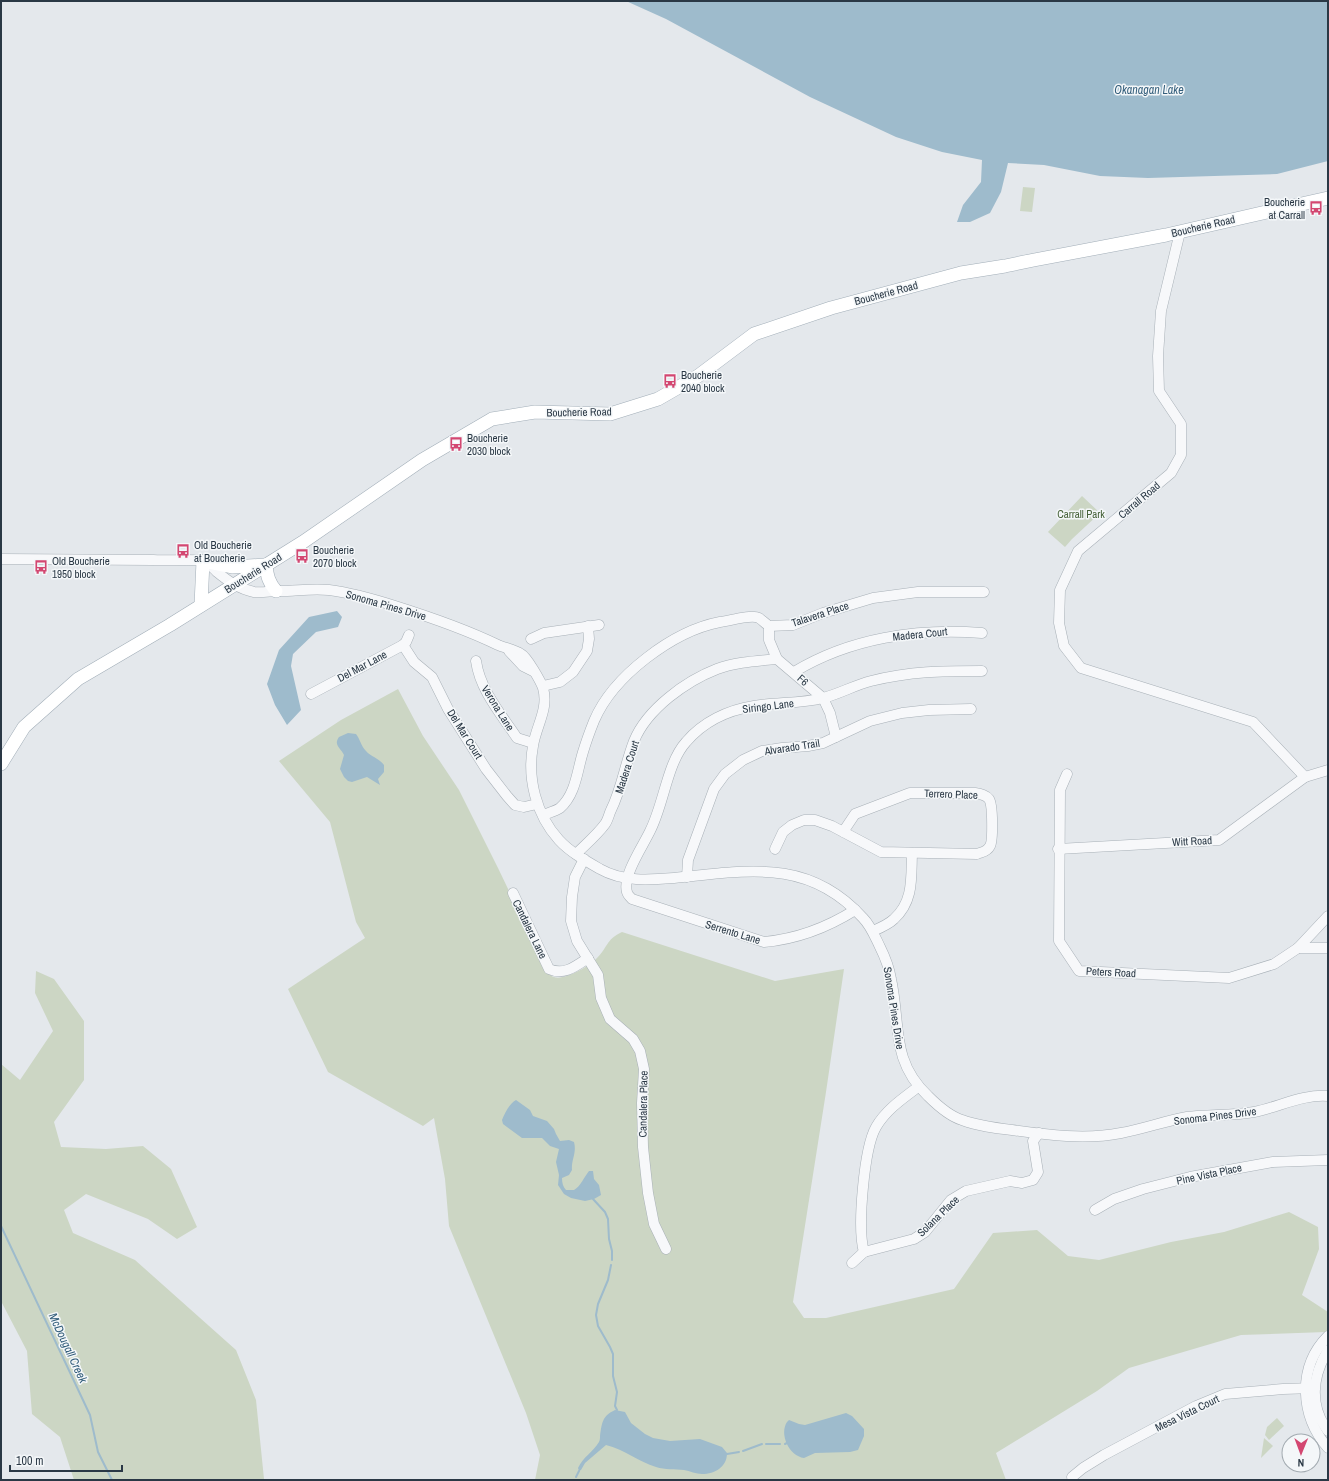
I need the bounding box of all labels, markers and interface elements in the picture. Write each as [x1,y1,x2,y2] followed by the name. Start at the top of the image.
[1114,82,1184,98] water label: Okanagan Lake
[1264,195,1305,222] place label: Boucherie at Carrall
[1308,200,1324,216] bus stop icon: Boucherie at Carrall
[1170,212,1236,240] street label: Boucherie Road
[853,278,919,308] street label: Boucherie Road
[681,368,725,395] place label: Boucherie 2040 block
[662,373,678,389] bus stop icon: Boucherie 2040 block
[546,404,612,420] street label: Boucherie Road
[467,431,511,458] place label: Boucherie 2030 block
[448,436,464,452] bus stop icon: Boucherie 2030 block
[1115,478,1163,522] street label: Carrall Road
[1057,507,1105,521] park label: Carrall Park
[194,538,252,565] place label: Old Boucherie at Boucherie
[175,543,191,559] bus stop icon: Old Boucherie at Boucherie
[313,543,357,570] place label: Boucherie 2070 block
[294,548,310,564] bus stop icon: Boucherie 2070 block
[222,550,284,596] street label: Boucherie Road
[52,554,110,581] place label: Old Boucherie 1950 block
[33,559,49,575] bus stop icon: Old Boucherie 1950 block
[344,587,428,623] street label: Sonoma Pines Drive
[790,598,850,630] street label: Talavera Place
[892,624,949,644] street label: Madera Court
[335,647,389,685] street label: Del Mar Lane
[794,671,812,689] street label: F6
[479,683,517,733] street label: Verona Lane
[742,696,794,716] street label: Siringo Lane
[444,706,486,762] street label: Del Mar Court
[762,736,821,758] street label: Alvarado Trail
[612,738,642,795] street label: Madera Court
[924,786,978,802] street label: Terrero Place
[1172,833,1212,849] street label: Witt Road
[510,897,550,961] street label: Candalera Lane
[704,917,762,947] street label: Serrento Lane
[1086,964,1136,980] street label: Peters Road
[881,966,907,1050] street label: Sonoma Pines Drive
[635,1071,651,1137] street label: Candalera Place
[1173,1104,1257,1128] street label: Sonoma Pines Drive
[1175,1160,1243,1188] street label: Pine Vista Place
[914,1193,962,1239] street label: Solana Place
[45,1310,92,1387] water label: McDougall Creek
[1153,1391,1222,1435] street label: Mesa Vista Court
[1281,1433,1321,1473] north arrow
[10,1447,122,1473] scale bar
[16,1453,43,1469] text: 100 m
[1297,1456,1304,1470] text: N

